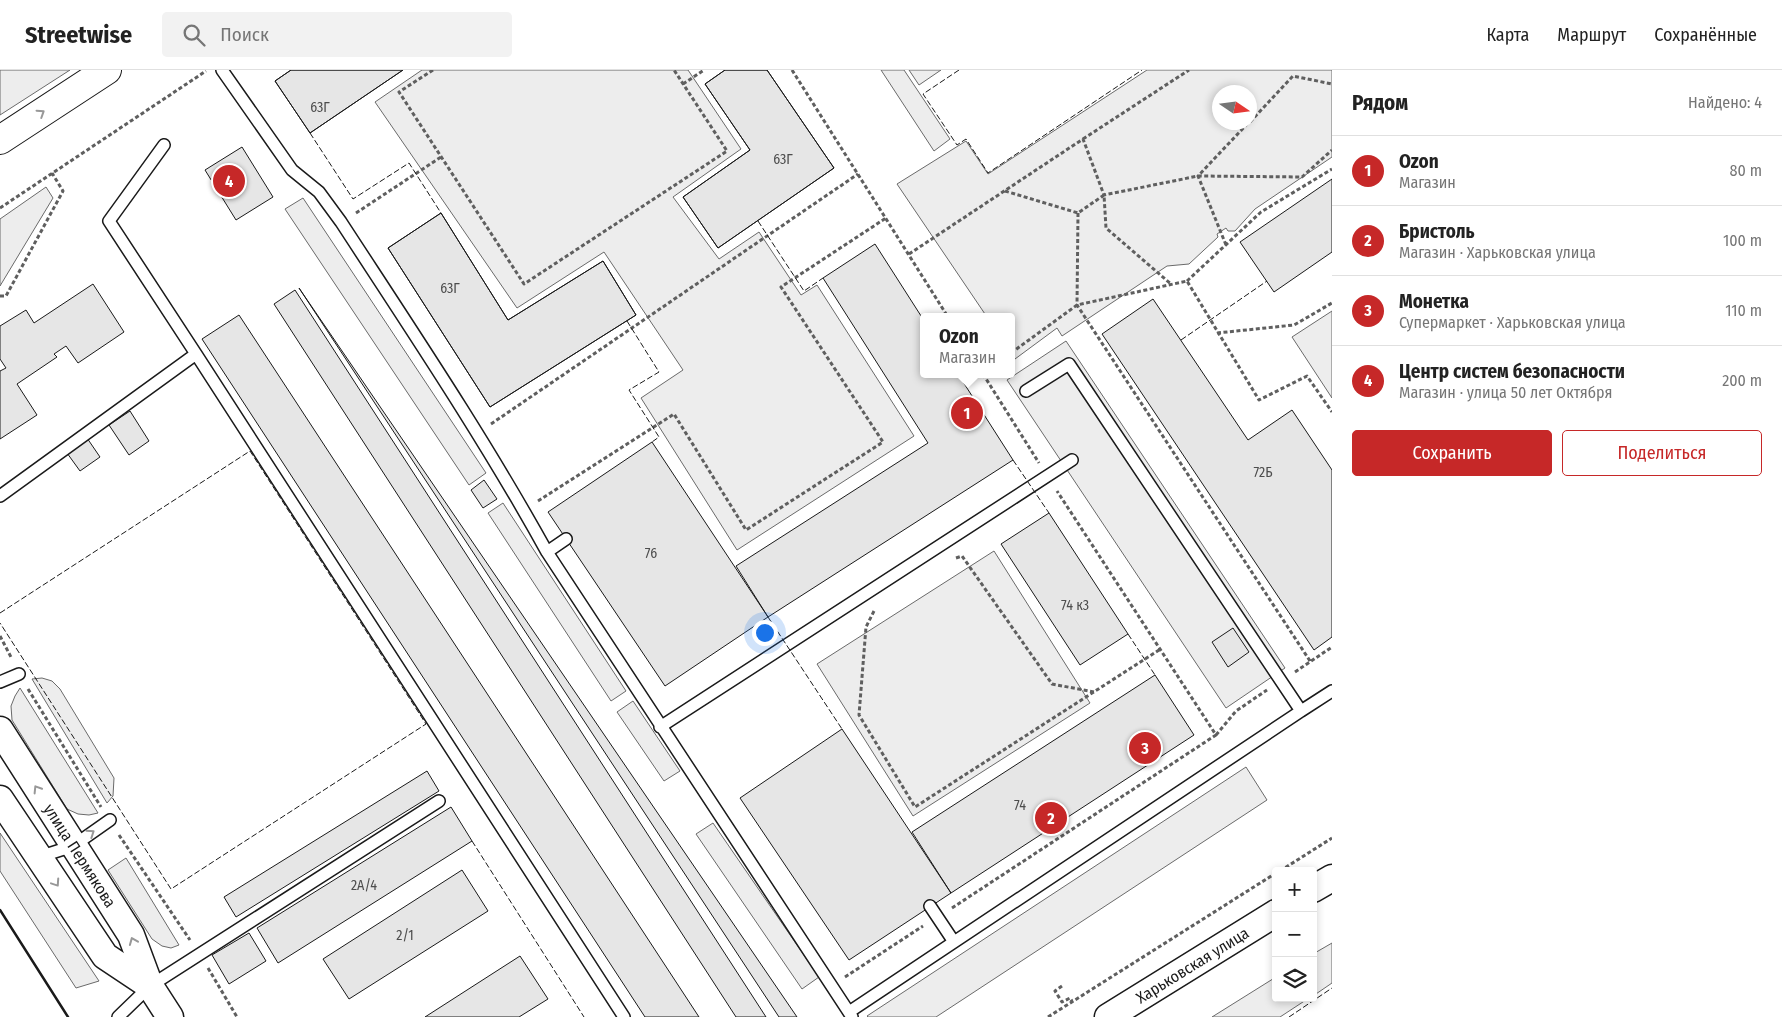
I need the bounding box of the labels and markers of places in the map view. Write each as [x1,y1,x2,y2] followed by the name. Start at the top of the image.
[213,162,245,200] pin: 4
[951,394,983,432] pin: 1
[1129,729,1161,767] pin: 3
[1035,799,1067,837] pin: 2

